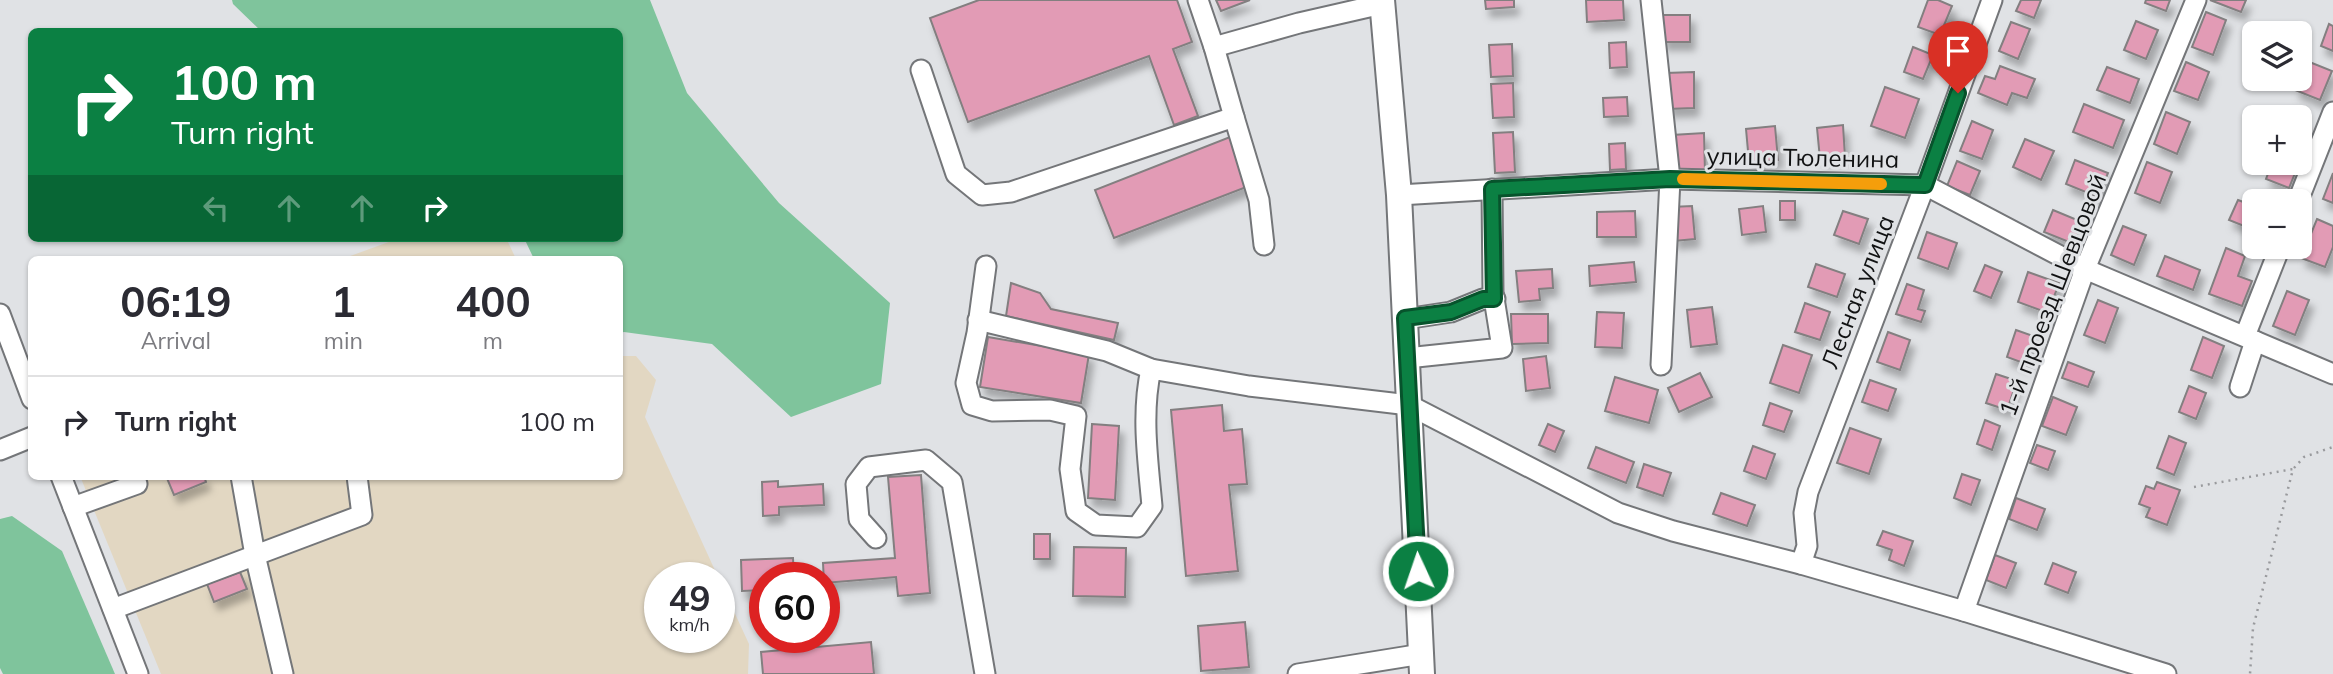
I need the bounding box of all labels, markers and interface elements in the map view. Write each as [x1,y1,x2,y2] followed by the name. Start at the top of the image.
[1928,21,1988,93] pin
[2242,21,2312,259] map controls
[2242,21,2312,91] button: layers
[1939,32,1977,70] icon: arrive
[171,51,317,112] text: 100 m
[56,56,147,147] icon: right
[2242,105,2312,175] button: +
[171,112,314,152] text: Turn right
[1707,140,1900,174] street label: улица Тюленина
[1992,169,2112,420] street label: 1-й проезд Шевцовой
[197,189,235,227] icon: left
[270,189,308,227] icon: ahead
[343,189,381,227] icon: ahead
[416,189,454,227] icon: right
[2242,189,2312,259] button: −
[1814,211,1900,373] street label: Лесная улица
[120,275,231,328] text: 06:19
[331,275,356,328] text: 1
[455,275,531,328] text: 400
[141,326,211,355] text: Arrival
[324,326,363,355] text: min
[483,326,503,355] text: m
[56,403,94,441] icon: right
[115,405,236,438] text: Turn right
[519,405,595,438] text: 100 m
[1381,534,1455,608] position arrow
[749,562,840,653] speed limit sign: 60
[668,576,711,620] text: 49
[669,613,710,636] text: km/h

